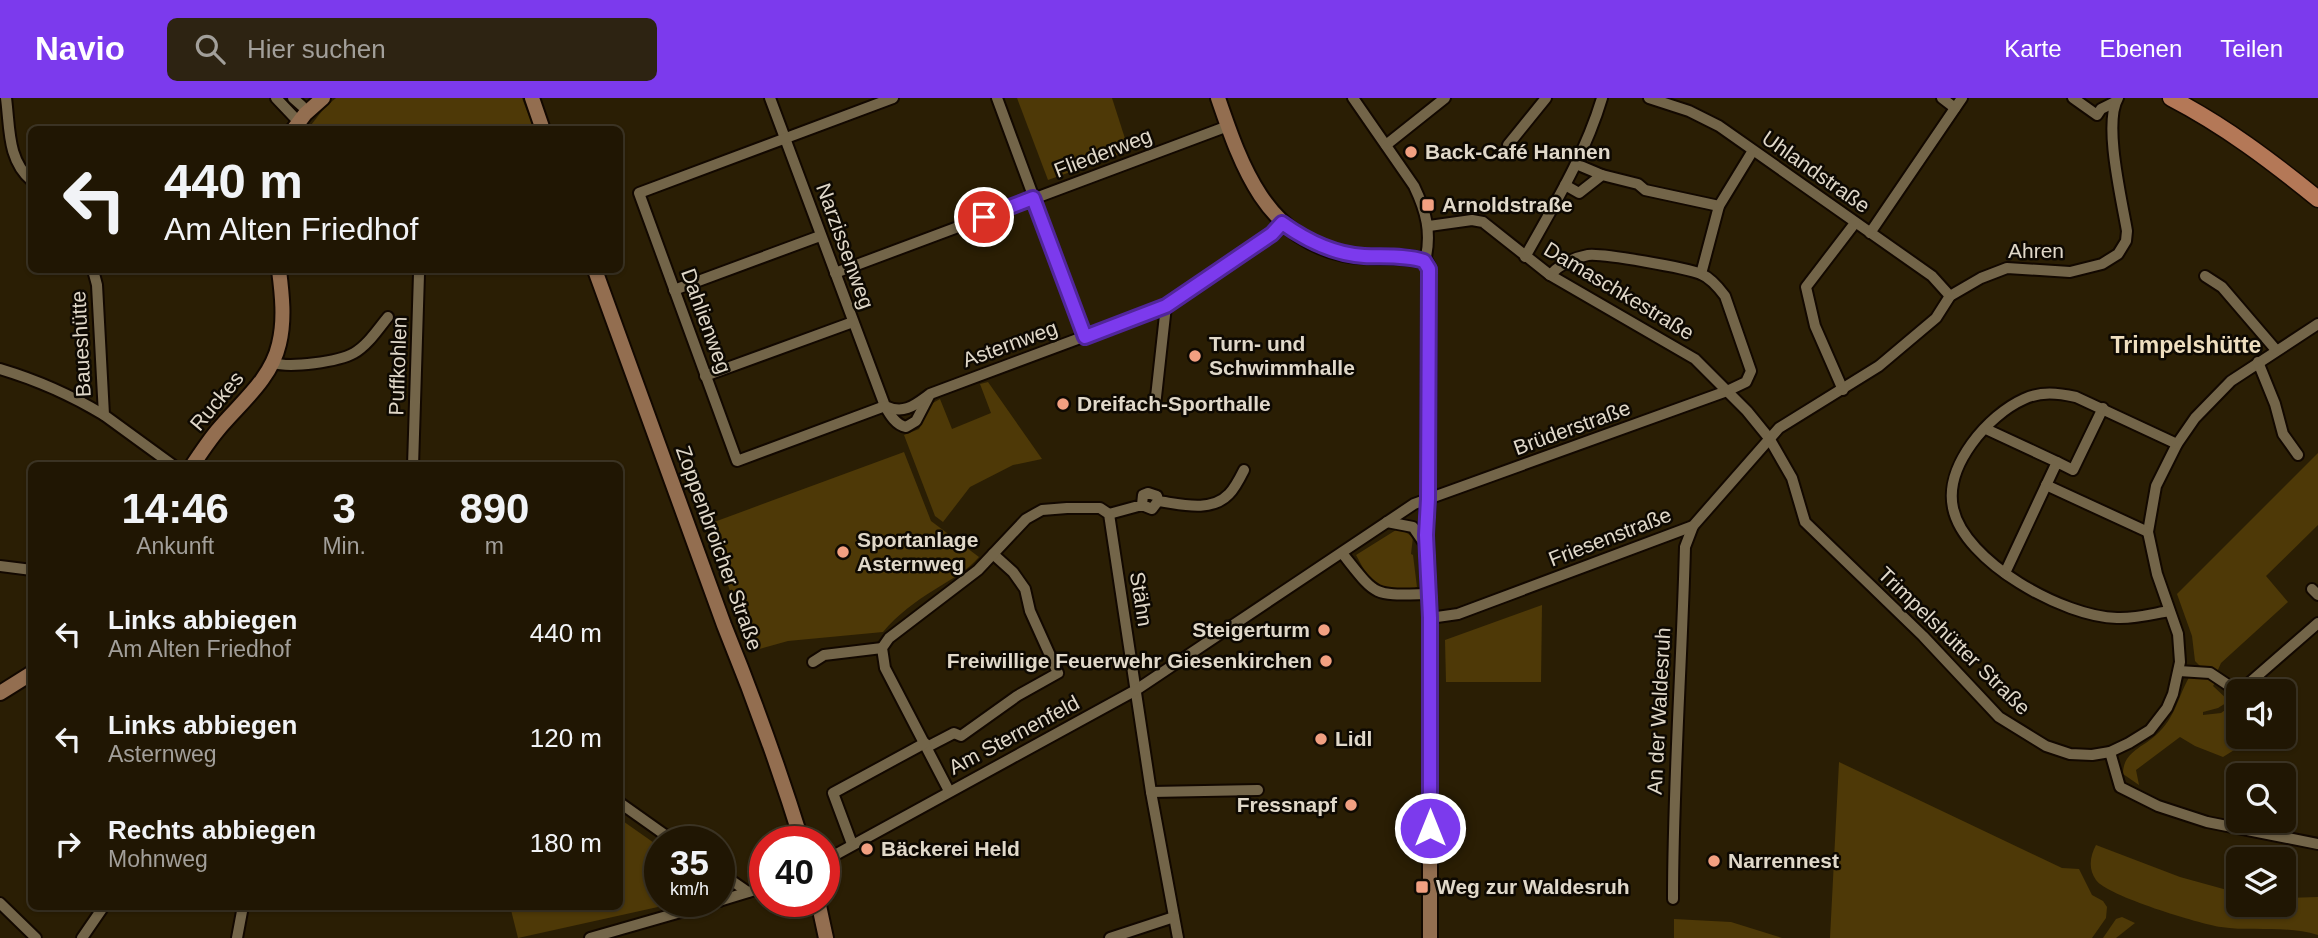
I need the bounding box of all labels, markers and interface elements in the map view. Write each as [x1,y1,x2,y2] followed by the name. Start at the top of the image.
[167,18,657,81] search box
[35,30,125,67] text: Navio
[191,30,229,68] icon: search
[247,34,386,64] text: Hier suchen
[2004,35,2062,62] text: Karte
[2100,35,2182,62] text: Ebenen
[2220,35,2283,62] text: Teilen
[1051,123,1155,182] street label: Fliederweg
[1758,126,1875,217] street label: Uhlandstraße
[1425,140,1611,163] place label: Back-Café Hannen
[1403,144,1419,160] marker: Back-Café Hannen
[49,154,140,245] icon: left
[164,154,303,208] text: 440 m
[812,180,879,312] street label: Narzissenweg
[954,187,1014,247] pin
[1442,193,1573,216] place label: Arnoldstraße
[1420,197,1436,213] marker: Arnoldstraße
[965,198,1003,236] icon: arrive
[164,211,418,247] text: Am Alten Friedhof
[1540,237,1698,344] street label: Damaschkestraße
[2008,239,2064,262] street label: Ahren
[677,265,736,376] street label: Dahlienweg
[66,290,95,398] street label: Baueshütte
[384,316,411,416] street label: Puffkohlen
[959,316,1060,371] street label: Asternweg
[1209,332,1355,379] place label: Turn- und Schwimmhalle
[2111,332,2261,358] district label: Trimpelshütte
[1187,348,1203,364] marker: Turn- und Schwimmhalle
[185,366,248,435] street label: Ruckes
[1077,392,1271,415] place label: Dreifach-Sporthalle
[1055,396,1071,412] marker: Dreifach-Sporthalle
[1510,396,1633,459] street label: Brüderstraße
[672,442,767,653] street label: Zoppenbroicher Straße
[122,485,229,532] text: 14:46
[332,485,356,532] text: 3
[459,485,529,532] text: 890
[1545,503,1674,570] street label: Friesenstraße
[857,528,978,575] place label: Sportanlage Asternweg
[136,533,214,559] text: Ankunft
[322,533,366,559] text: Min.
[485,533,504,559] text: m
[835,544,851,560] marker: Sportanlage Asternweg
[1874,562,2035,719] street label: Trimpelshütter Straße
[1126,570,1157,628] street label: Stähn
[108,605,297,635] text: Links abbiegen
[49,615,87,653] icon: left
[530,618,602,648] text: 440 m
[1192,618,1310,641] place label: Steigerturm
[1316,622,1332,638] marker: Steigerturm
[1643,627,1674,795] street label: An der Waldesruh
[108,636,291,662] text: Am Alten Friedhof
[947,649,1312,672] place label: Freiwillige Feuerwehr Giesenkirchen
[1318,653,1334,669] marker: Freiwillige Feuerwehr Giesenkirchen
[2226,679,2296,917] map controls
[2226,679,2296,749] button: sound
[944,690,1083,779] street label: Am Sternenfeld
[108,710,297,740] text: Links abbiegen
[49,720,87,758] icon: left
[530,723,602,753] text: 120 m
[1335,727,1372,750] place label: Lidl
[1313,731,1329,747] marker: Lidl
[108,741,217,767] text: Asternweg
[2226,763,2296,833] button: search
[1393,791,1467,865] position arrow
[1237,793,1338,816] place label: Fressnapf
[1343,797,1359,813] marker: Fressnapf
[108,815,316,845] text: Rechts abbiegen
[49,825,87,863] icon: right
[749,826,840,917] speed limit sign: 40
[530,828,602,858] text: 180 m
[881,837,1020,860] place label: Bäckerei Held
[859,841,875,857] marker: Bäckerei Held
[670,843,709,882] text: 35
[108,846,208,872] text: Mohnweg
[2226,847,2296,917] button: layers
[1728,849,1839,872] place label: Narrennest
[1706,853,1722,869] marker: Narrennest
[1436,875,1630,898] place label: Weg zur Waldesruh
[670,879,709,899] text: km/h
[1414,879,1430,895] marker: Weg zur Waldesruh

